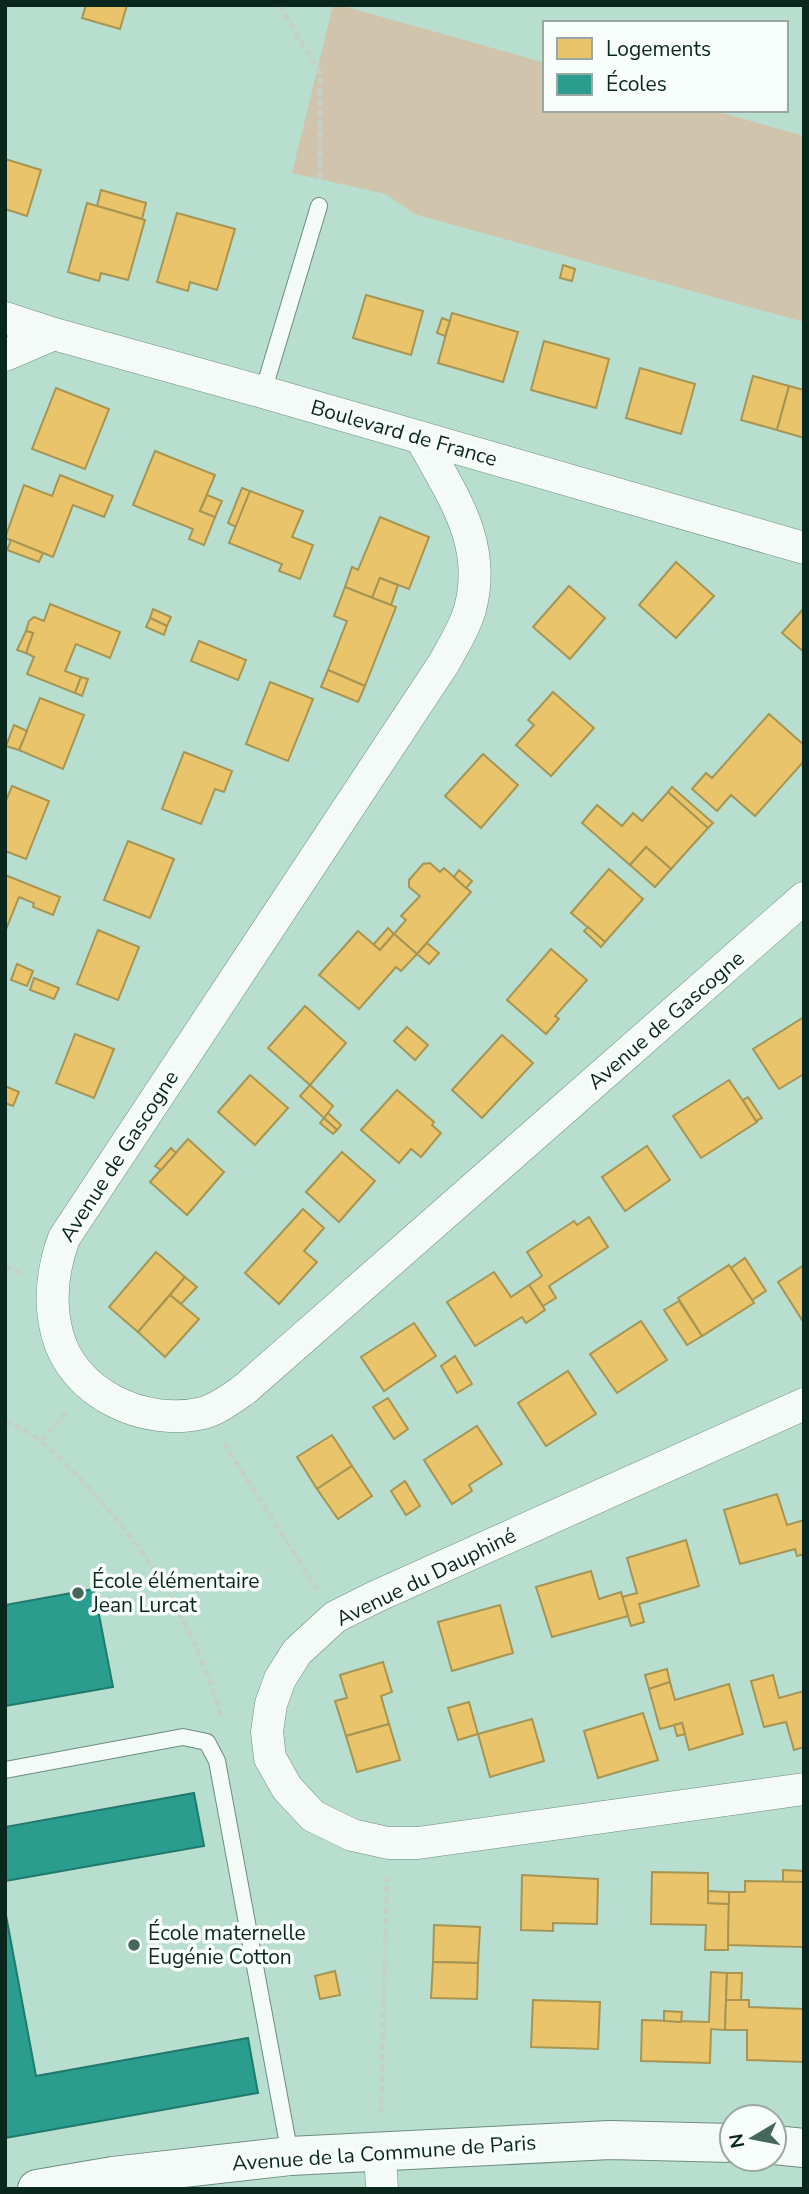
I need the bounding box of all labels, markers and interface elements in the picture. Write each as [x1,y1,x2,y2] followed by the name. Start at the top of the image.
[543,21,788,112] legend
[606,35,711,63] text: Logements
[606,70,667,98] text: Écoles
[307,393,501,473] street label: Boulevard de France
[582,944,750,1096] street label: Avenue de Gascogne
[53,1065,185,1247] street label: Avenue de Gascogne
[331,1521,521,1633] street label: Avenue du Dauphiné
[91,1567,259,1619] place label: École élémentaire Jean Lurcat
[70,1585,86,1601] marker: École élémentaire Jean Lurcat
[148,1919,306,1971] place label: École maternelle Eugénie Cotton
[126,1937,142,1953] marker: École maternelle Eugénie Cotton
[718,2103,788,2173] north arrow
[231,2128,537,2178] street label: Avenue de la Commune de Paris
[723,2132,751,2150] text: N

